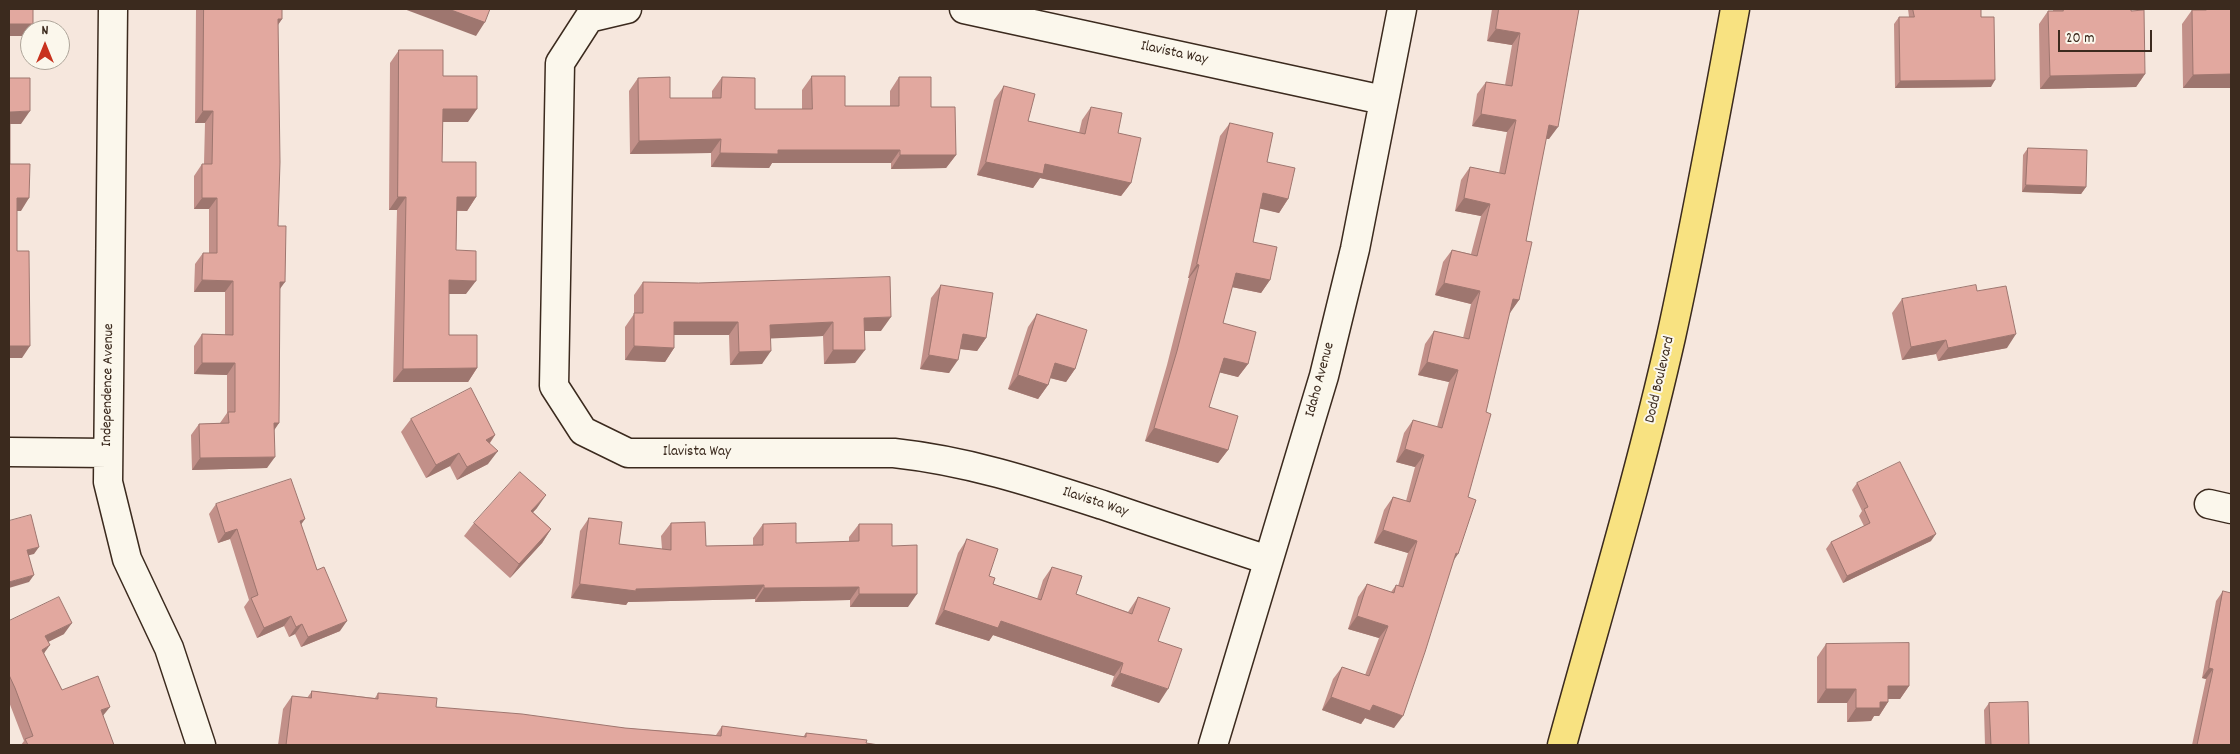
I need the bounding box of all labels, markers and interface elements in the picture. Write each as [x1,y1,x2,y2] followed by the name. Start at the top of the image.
[20,20,70,70] north arrow
[2060,20,2154,52] scale bar
[42,21,48,41] text: N
[2066,28,2094,50] text: 20 m
[1139,38,1209,70] street label: Ilavista Way
[99,323,119,447] street label: Independence Avenue
[1642,335,1680,425] street label: Dodd Boulevard
[1302,341,1340,419] street label: Idaho Avenue
[663,444,731,462] street label: Ilavista Way
[1060,484,1130,522] street label: Ilavista Way

